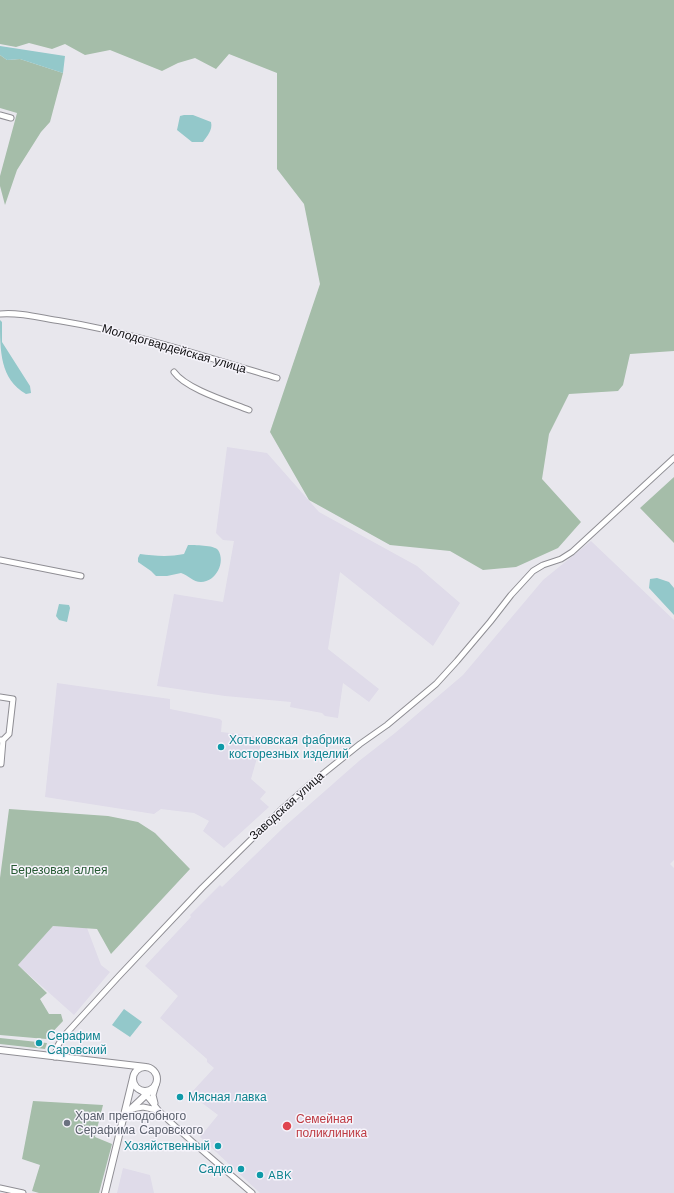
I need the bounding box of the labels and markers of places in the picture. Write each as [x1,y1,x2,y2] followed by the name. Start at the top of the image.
[229,733,351,761] place label: Хотьковская фабрика косторезных изделий
[216,742,226,752] marker: Хотьковская фабрика косторезных изделий
[47,1029,107,1057] place label: Серафим Саровский
[34,1038,44,1048] marker: Серафим Саровский
[188,1090,267,1104] place label: Мясная лавка
[175,1092,185,1102] marker: Мясная лавка
[75,1109,203,1137] place label: Храм преподобного Серафима Саровского
[296,1112,367,1140] place label: Семейная поликлиника
[62,1118,72,1128] marker: Храм преподобного Серафима Саровского
[281,1120,293,1132] marker: Семейная поликлиника
[124,1139,210,1153] place label: Хозяйственный
[213,1141,223,1151] marker: Хозяйственный
[198,1162,233,1176] place label: Садко
[236,1164,246,1174] marker: Садко
[268,1168,292,1182] place label: ABK
[255,1170,265,1180] marker: ABK

